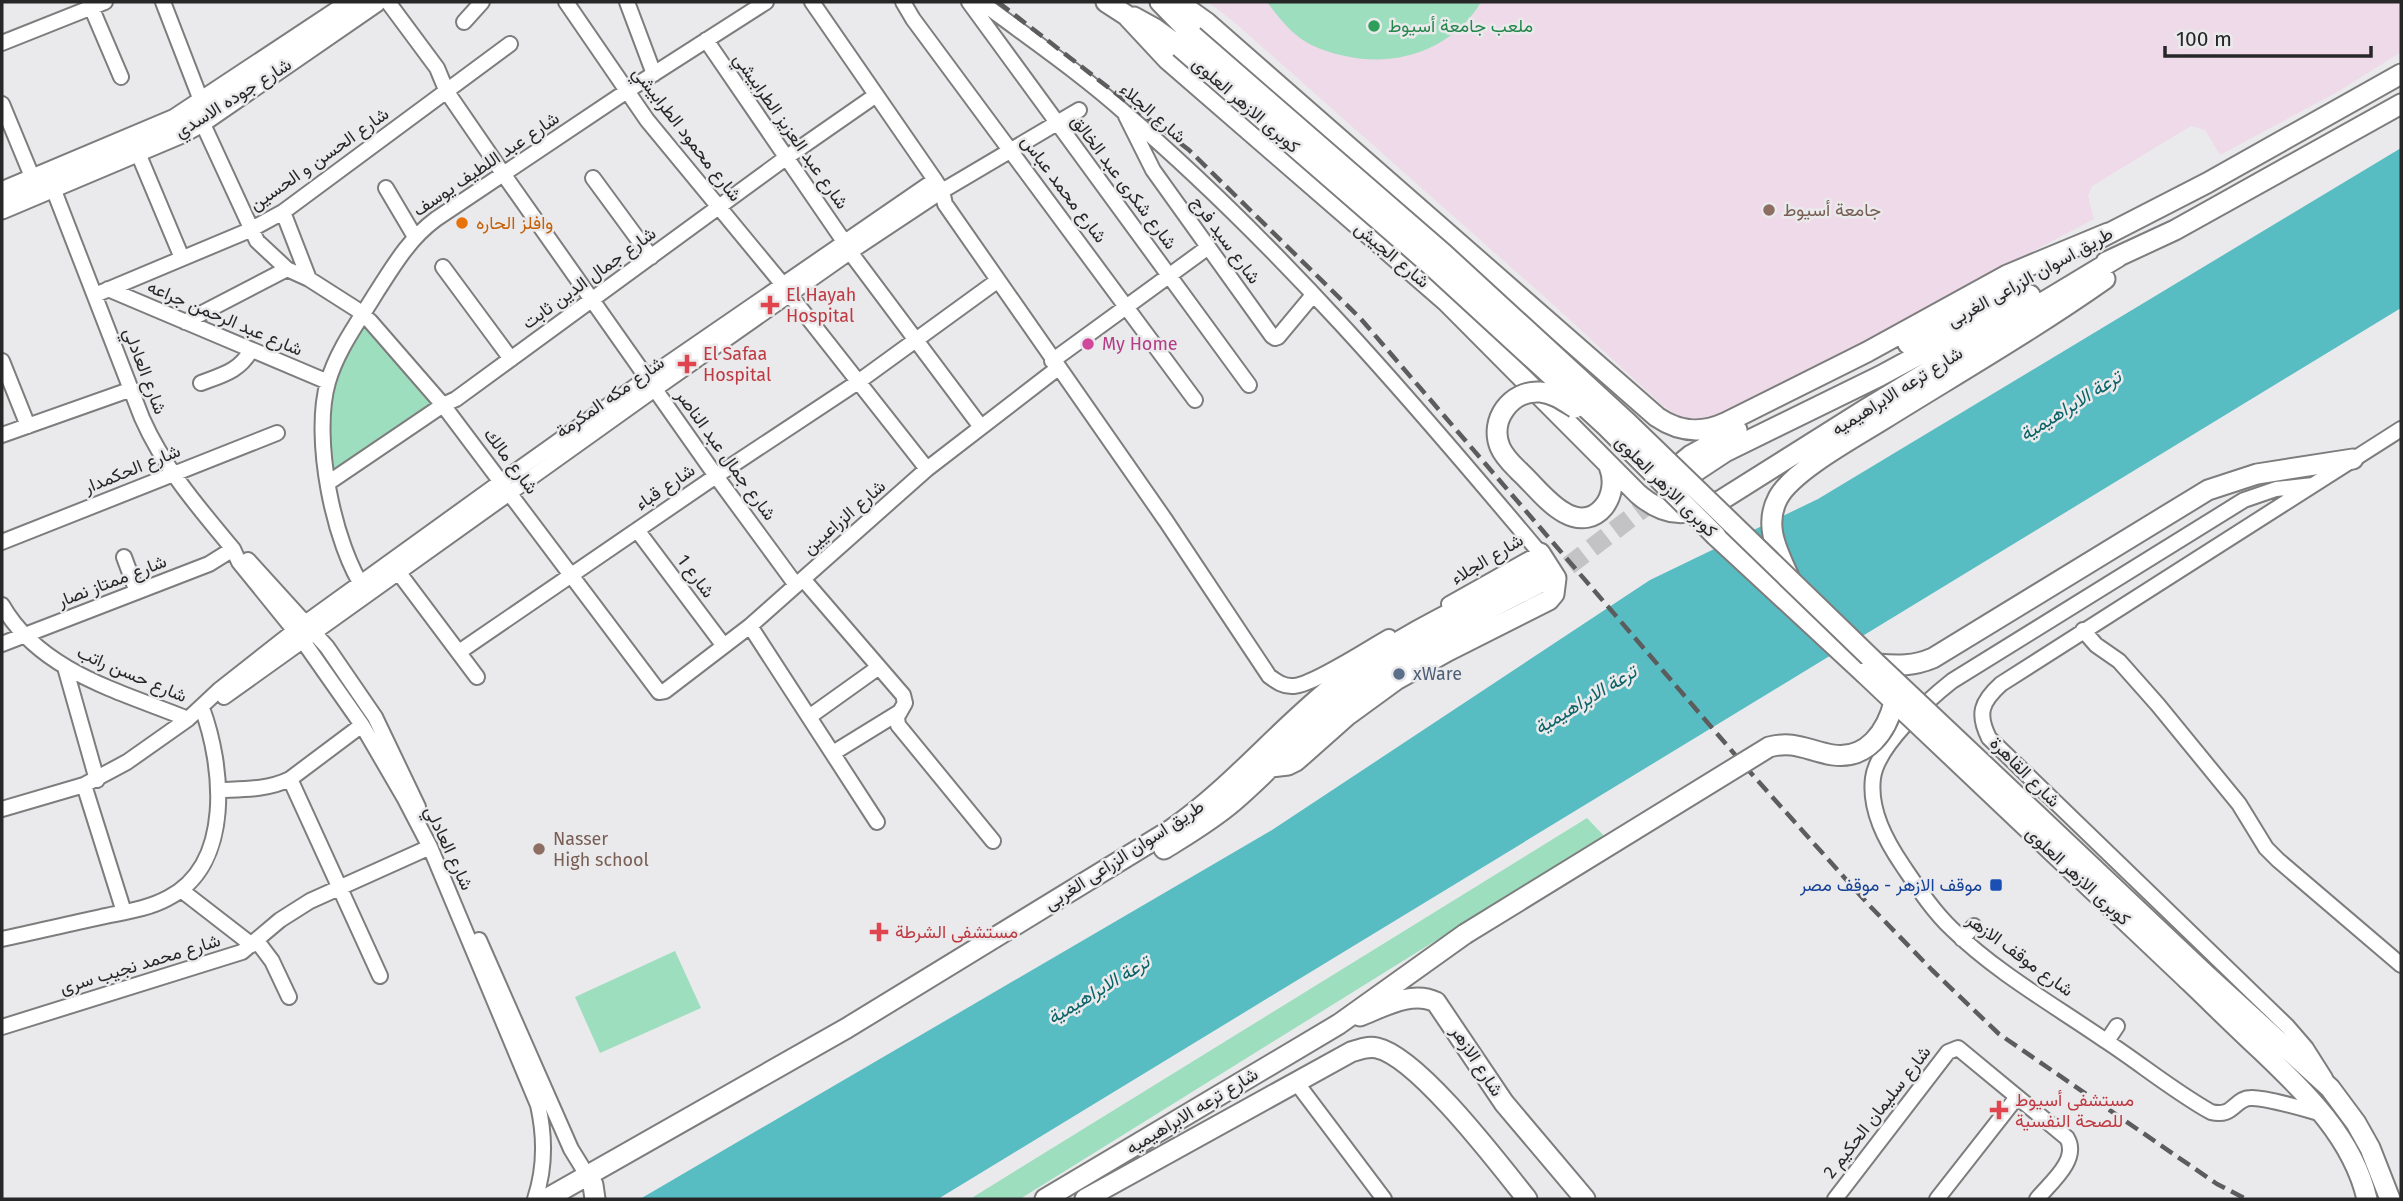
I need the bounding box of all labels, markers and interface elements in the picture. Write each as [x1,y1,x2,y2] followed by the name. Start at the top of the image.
[2165,14,2372,58] scale bar
[1388,15,1533,37] place label: ملعب جامعة أسيوط
[1366,18,1382,34] marker: ملعب جامعة أسيوط
[2176,26,2232,52] text: 100 m
[725,49,853,216] street label: شارع عبد العزيز الطرابيشي
[1188,52,1304,158] street label: كوبرى الازهر العلوى
[170,53,298,146] street label: شارع جوده الاسدي
[624,62,746,208] street label: شارع محمود الطرابيشي
[1115,78,1191,149] street label: شارع الجلاء
[245,103,394,216] street label: شارع الحسن و الحسين
[409,107,564,222] street label: شارع عبد اللطيف يوسف
[1065,110,1182,254] street label: شارع شكرى عبد الخالق
[1016,131,1112,248] street label: شارع محمد عباس
[1186,192,1265,289] street label: شارع سيد فرج
[1783,199,1881,221] place label: جامعة أسيوط
[1761,202,1777,218] marker: جامعة أسيوط
[476,212,553,234] place label: وافلز الحاره
[454,215,470,231] marker: وافلز الحاره
[1349,217,1434,294] street label: شارع الجيش
[518,222,661,335] street label: شارع جمال الدين ثابت
[1943,222,2117,332] street label: طريق اسوان الزراعى الغربى
[144,275,306,362] street label: شارع عبد الرحمن جراعه
[786,284,856,327] place label: El Hayah Hospital
[760,295,780,315] marker: El Hayah Hospital
[115,325,172,419] street label: شارع العادلي
[1102,333,1178,355] place label: My Home
[1080,336,1096,352] marker: My Home
[1827,342,1967,441] street label: شارع ترعه الابراهيميه
[703,343,771,386] place label: El Safaa Hospital
[552,352,669,443] street label: شارع مكه المكرمة
[677,354,697,374] marker: El Safaa Hospital
[2015,364,2127,446] water label: ترعة الابراهيمية
[670,384,781,525] street label: شارع جمال عبد الناصر
[478,424,543,499] street label: شارع مالك
[1610,430,1722,542] street label: كوبرى الازهر العلوى
[80,440,184,500] street label: شارع الحكمدار
[631,459,700,516] street label: شارع قباء
[798,475,891,560] street label: شارع الزراعيين
[1447,529,1528,590] street label: شارع الجلاء
[53,550,170,613] street label: شارع ممتاز نصار
[672,550,719,603] street label: شارع 1
[73,641,190,708] street label: شارع حسن راتب
[1530,659,1642,739] water label: ترعة الابراهيمية
[1413,663,1462,685] place label: xWare
[1391,666,1407,682] marker: xWare
[1985,732,2065,812] street label: شارع القاهرة
[1040,795,1208,915] street label: طريق اسوان الزراعى الغربى
[416,802,478,895] street label: شارع العادلي
[2021,822,2135,930] street label: كوبرى الازهر العلوى
[553,828,649,871] place label: Nasser High school
[531,841,547,857] marker: Nasser High school
[1799,874,1982,896] place label: موقف الازهر - موقف مصر
[1988,877,2004,893] marker: موقف الازهر - موقف مصر
[1961,908,2078,1002] street label: شارع موقف الازهر
[895,921,1018,943] place label: مستشفى الشرطة
[869,922,889,942] marker: مستشفى الشرطة
[57,929,223,1000] street label: شارع محمد نجيب سرى
[1043,949,1155,1029] water label: ترعة الابراهيمية
[1445,1021,1508,1101] street label: شارع الازهر
[1819,1041,1936,1183] street label: شارع سليمان الحكيم 2
[1122,1063,1263,1160] street label: شارع ترعه الابراهيميه
[2015,1089,2134,1132] place label: مستشفى أسيوط للصحة النفسية
[1989,1100,2009,1120] marker: مستشفى أسيوط للصحة النفسية

